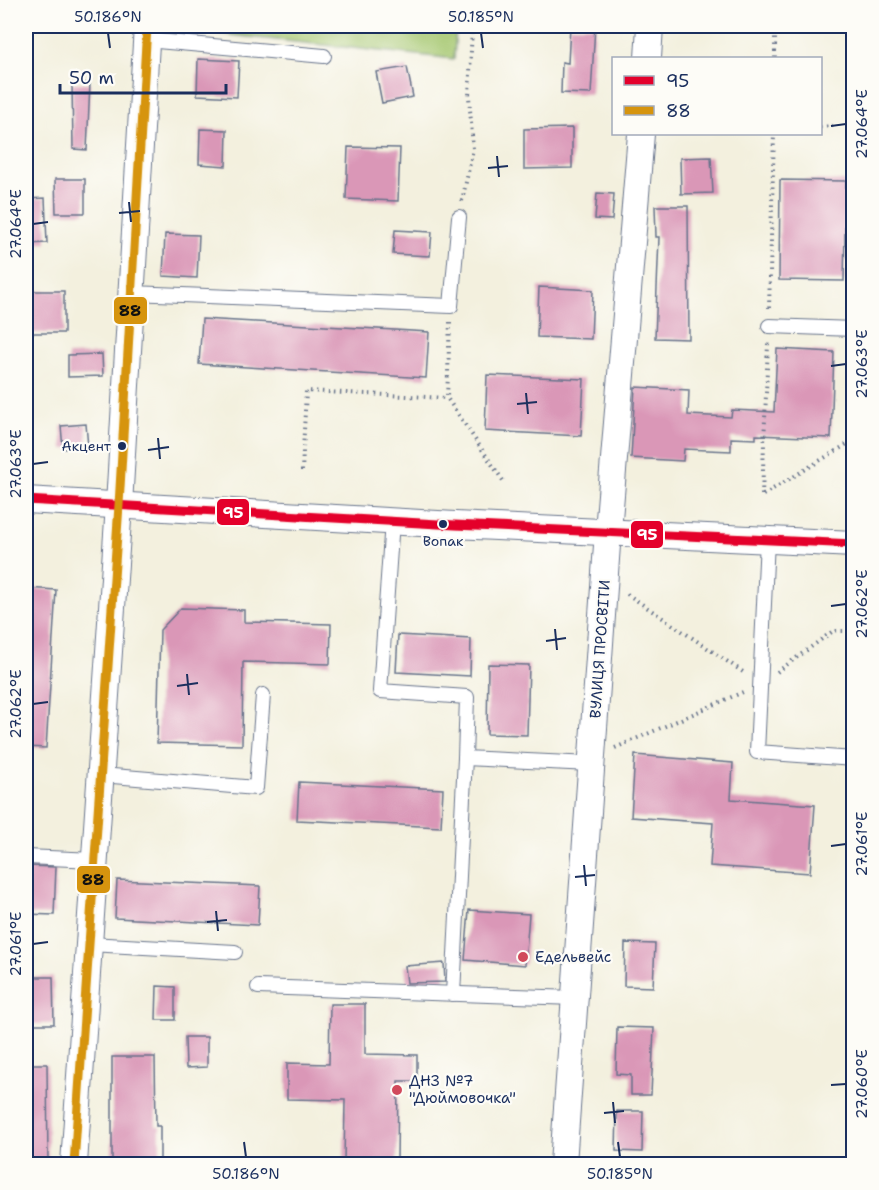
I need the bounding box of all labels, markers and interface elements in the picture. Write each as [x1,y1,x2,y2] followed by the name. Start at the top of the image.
[74,7,142,27] text: 50.186°N
[448,7,514,27] text: 50.185°N
[60,57,226,95] scale bar
[612,57,822,135] legend
[69,66,114,90] text: 50 m
[666,69,689,93] text: 95
[852,89,872,159] text: 27.064°E
[666,99,691,123] text: 88
[6,189,26,259] text: 27.064°E
[113,296,148,325] line badge: 88
[119,300,141,321] text: 88
[852,329,872,399] text: 27.063°E
[6,429,26,499] text: 27.063°E
[62,437,112,455] place label: Акцент
[116,440,128,452] marker: Акцент
[216,498,250,526] line badge: 95
[222,502,244,523] text: 95
[437,518,449,530] marker: Вопак
[630,520,664,549] line badge: 95
[636,524,658,545] text: 95
[423,532,464,550] place label: Вопак
[852,569,872,639] text: 27.062°E
[585,579,615,719] street label: ВУЛИЦЯ ПРОСВІТИ
[6,669,26,739] text: 27.062°E
[852,811,872,877] text: 27.061°E
[76,865,111,894] line badge: 88
[82,869,104,890] text: 88
[6,911,26,977] text: 27.061°E
[535,947,611,967] place label: Едельвейс
[516,950,530,964] marker: Едельвейс
[852,1049,872,1119] text: 27.060°E
[409,1071,516,1108] place label: ДНЗ №7 "Дюймовочка"
[390,1083,404,1097] marker: ДНЗ №7 "Дюймовочка"
[212,1164,280,1184] text: 50.186°N
[587,1164,653,1184] text: 50.185°N

